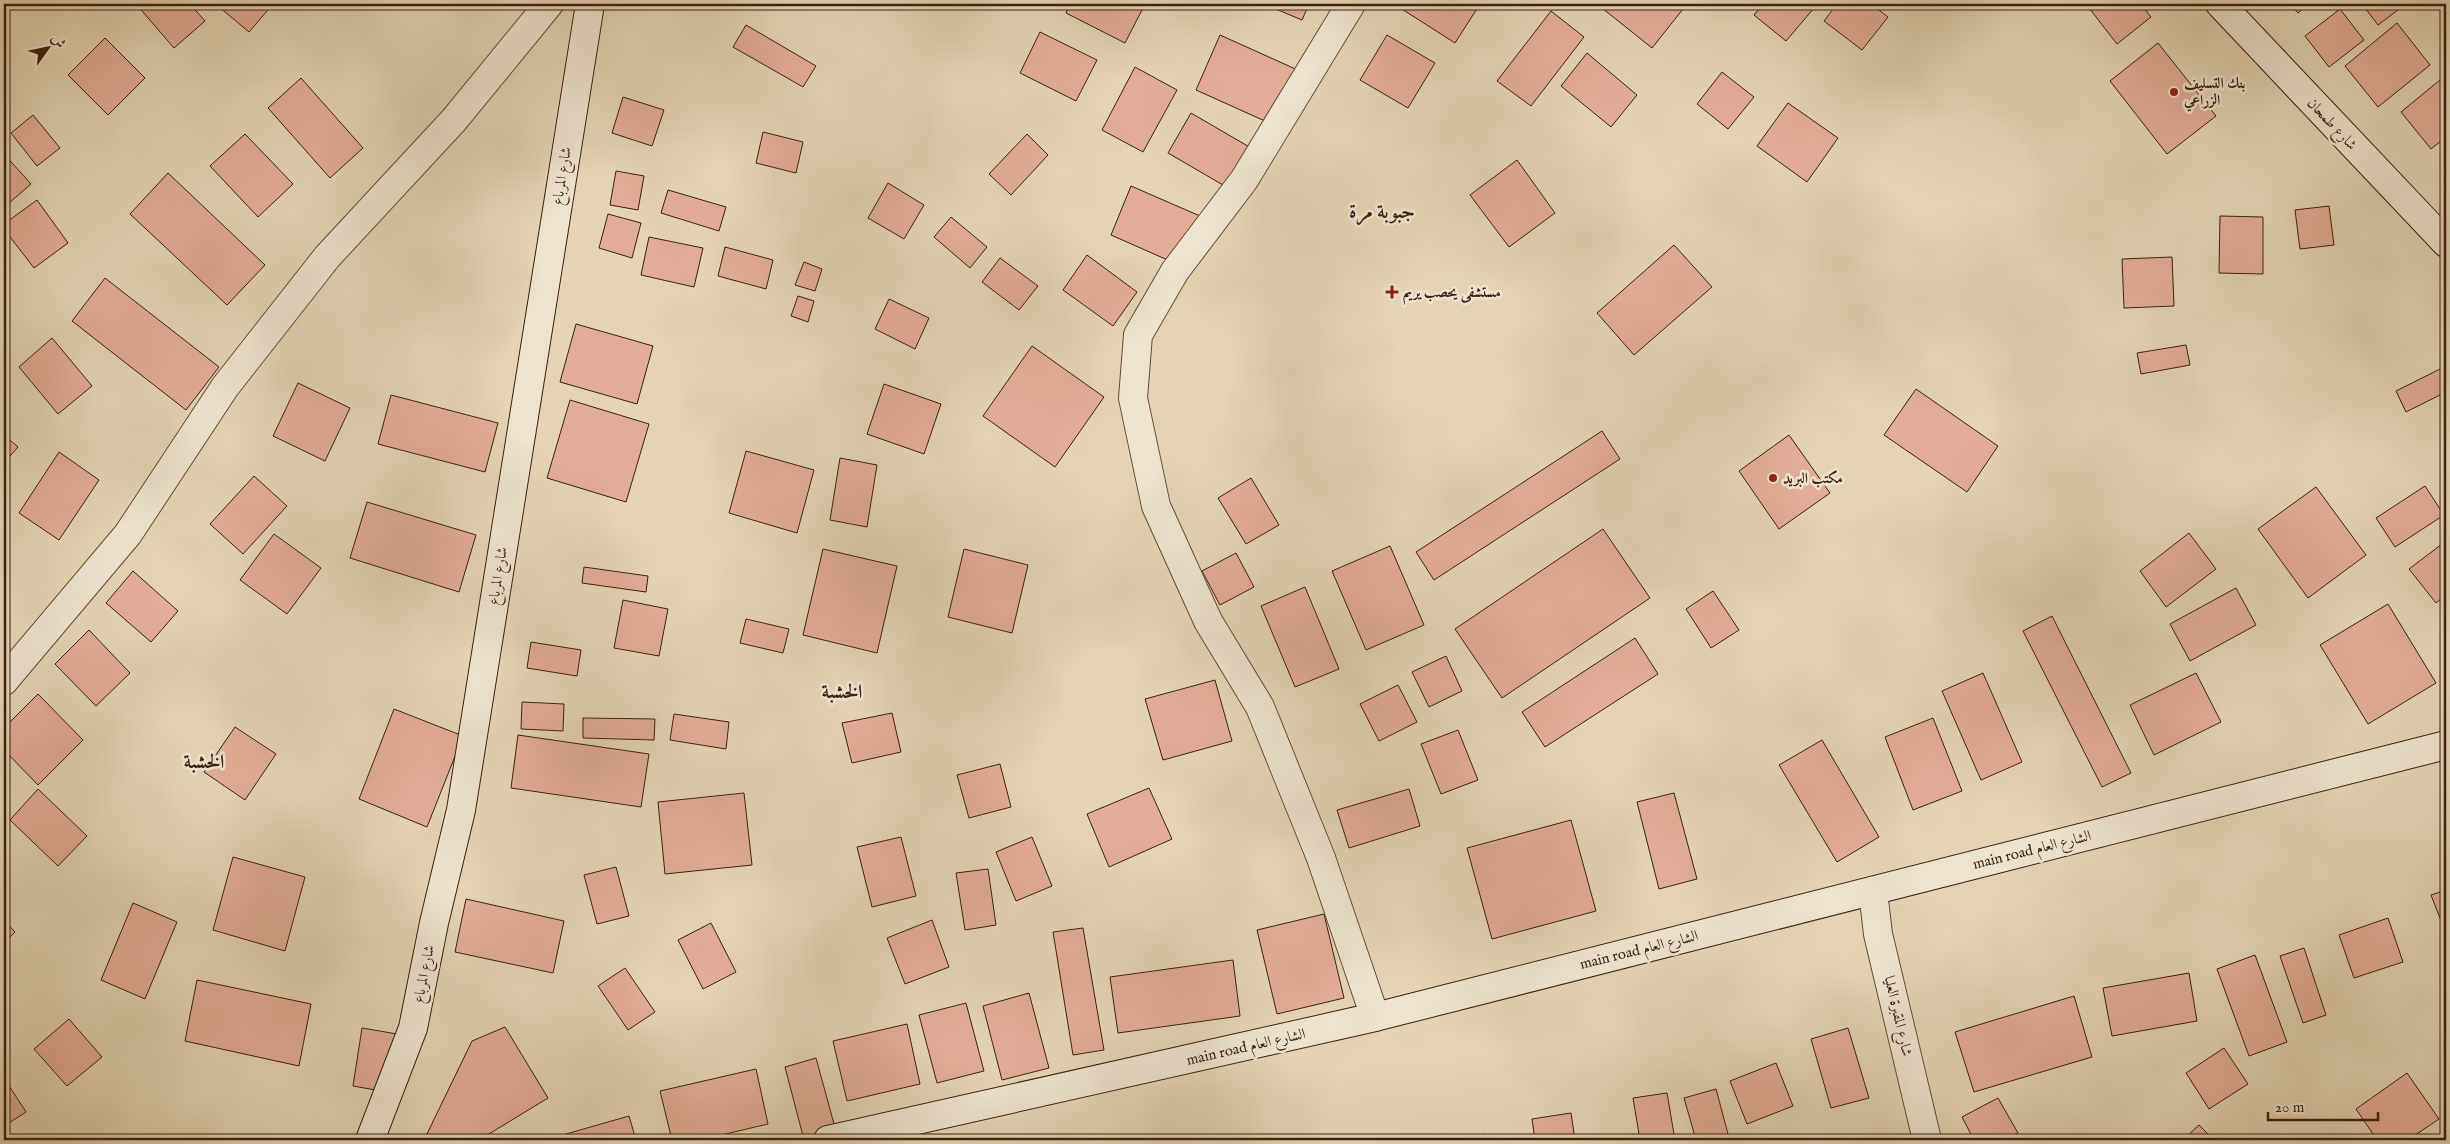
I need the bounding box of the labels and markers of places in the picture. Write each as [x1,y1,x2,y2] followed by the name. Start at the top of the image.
[2183,74,2246,112] place label: بنك التسليف الزراعي
[2168,86,2180,98] marker: بنك التسليف الزراعي
[1403,283,1501,305] place label: مستشفى يحصب يريم
[1385,285,1399,299] marker: مستشفى يحصب يريم
[1783,469,1843,488] place label: مكتب البريد
[1767,472,1779,484] marker: مكتب البريد

